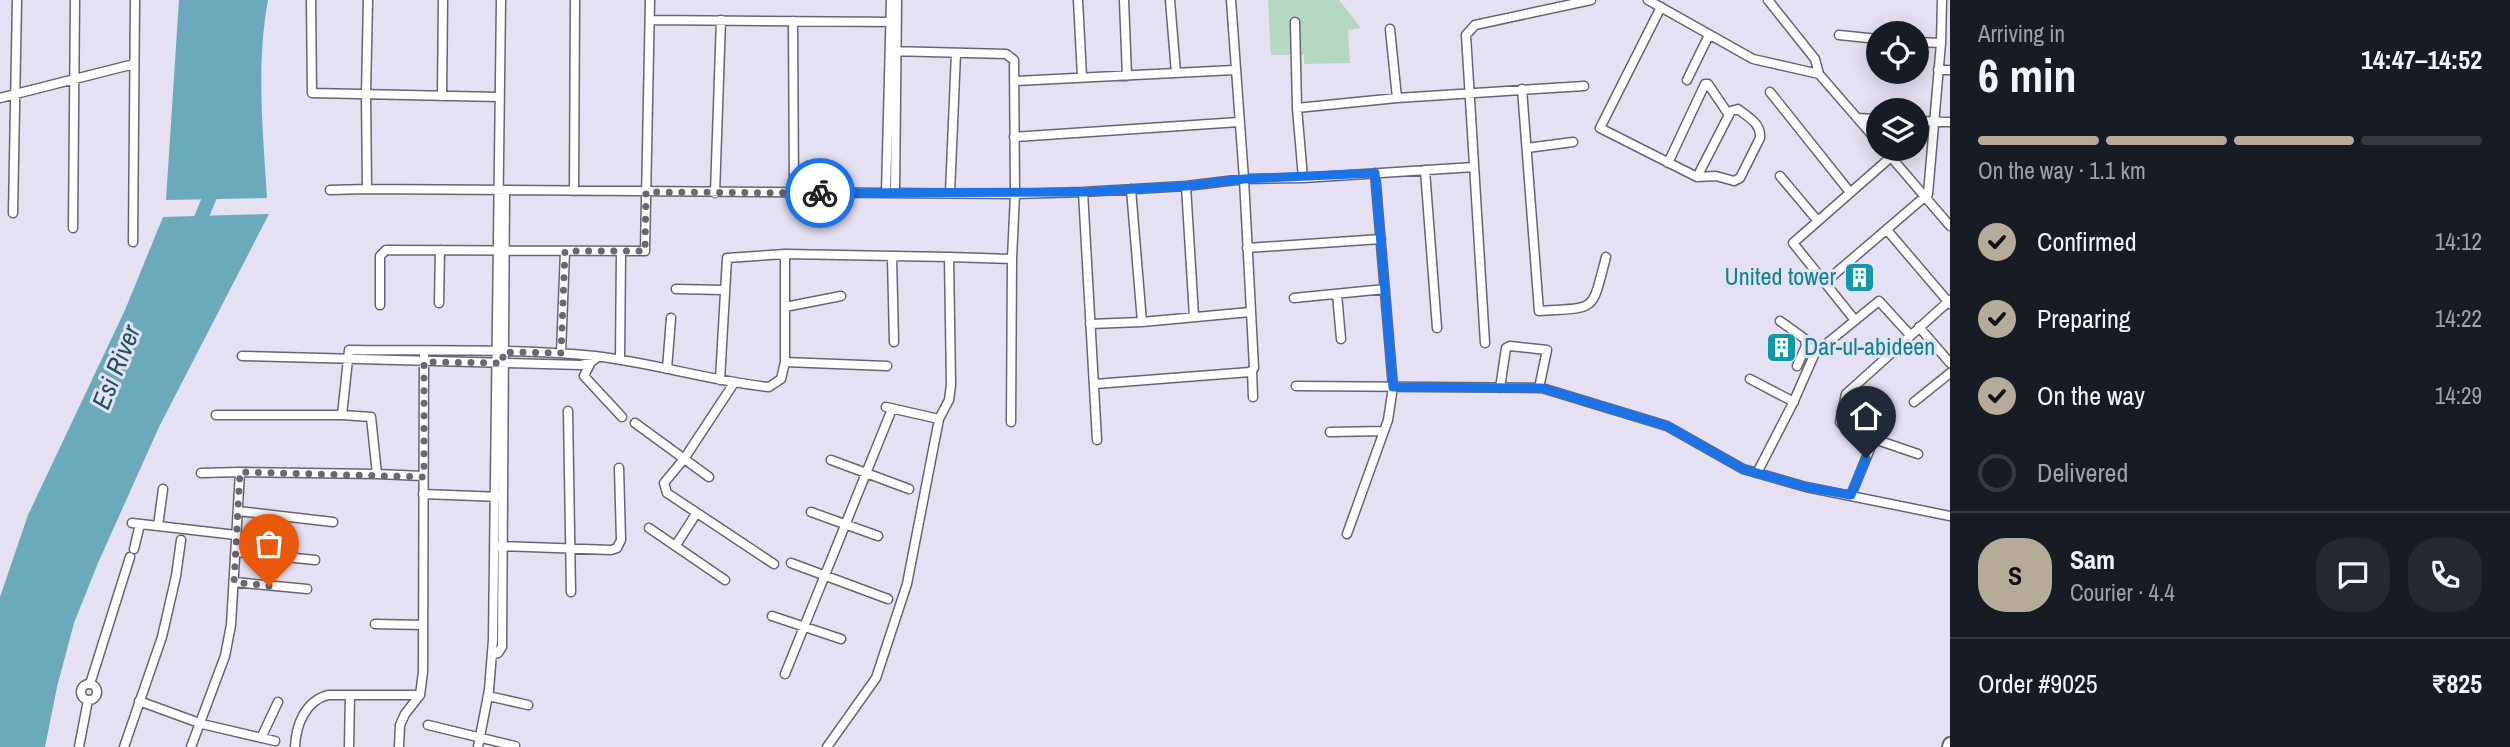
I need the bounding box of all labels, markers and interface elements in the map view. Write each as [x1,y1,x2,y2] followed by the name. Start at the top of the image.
[1978,18,2065,49] text: Arriving in
[1866,21,1929,161] map controls
[1866,21,1929,84] button: locate
[2361,42,2482,77] text: 14:47–14:52
[1978,44,2077,106] text: 6 min
[1866,98,1929,161] button: layers
[1978,155,2146,186] text: On the way · 1.1 km
[785,158,855,228] courier
[801,174,839,212] icon: bike
[1978,223,2016,261] icon: check
[2037,224,2137,259] text: Confirmed
[2435,226,2482,257] text: 14:12
[1724,260,1836,292] place label: United tower
[1842,260,1876,294] building icon: United tower
[1978,300,2016,338] icon: check
[2037,301,2131,336] text: Preparing
[2435,303,2482,334] text: 14:22
[83,319,149,414] water label: Esi River
[1764,330,1798,364] building icon: Dar-ul-abideen
[1804,330,1935,362] place label: Dar-ul-abideen
[1978,377,2016,415] icon: check
[2037,378,2145,413] text: On the way
[2435,380,2482,411] text: 14:29
[1836,386,1896,458] pin
[1847,397,1885,435] icon: home
[2037,455,2128,490] text: Delivered
[239,514,299,586] pin
[250,525,288,563] icon: bag
[2316,538,2390,612] button: chat
[2408,538,2482,612] button: phone
[2070,542,2115,577] text: Sam
[2008,558,2022,593] text: S
[2070,577,2175,608] text: Courier · 4.4
[1978,666,2098,701] text: Order #9025
[2431,666,2482,701] text: ₹825

